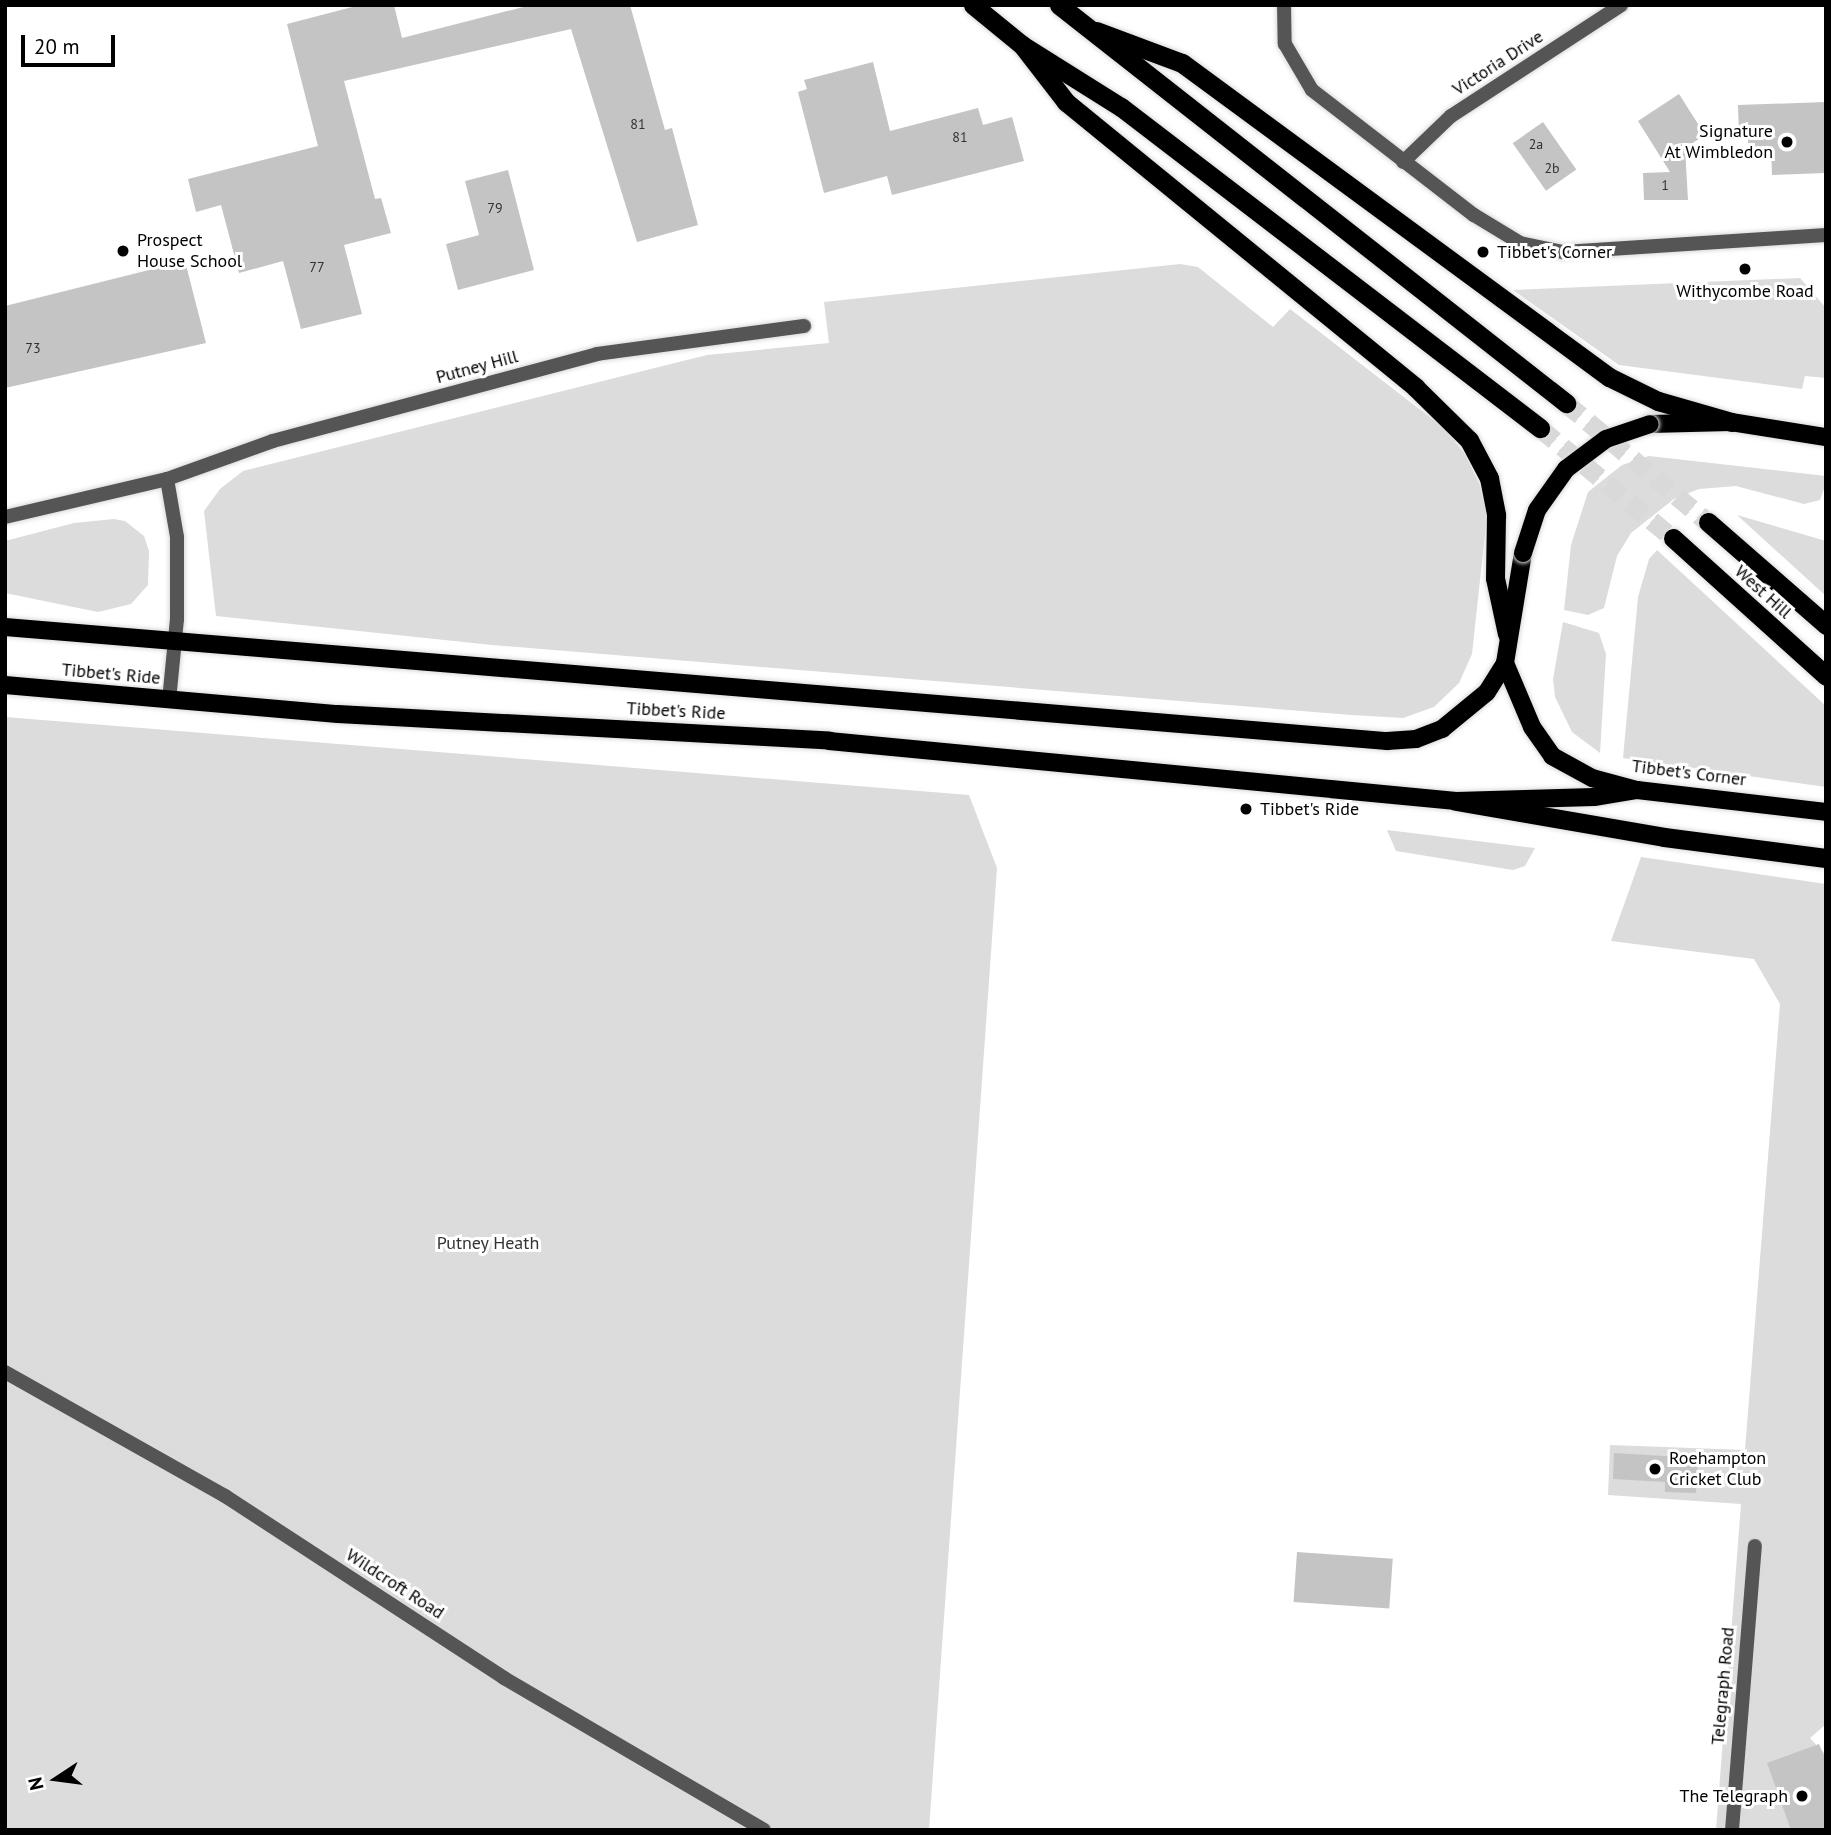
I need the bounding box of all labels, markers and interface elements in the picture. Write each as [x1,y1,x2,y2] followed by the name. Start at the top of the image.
[24,21,119,65] scale bar
[1449,26,1547,100] street label: Victoria Drive
[34,33,80,60] text: 20 m
[630,116,646,132] house number: 81
[1664,121,1773,164] place label: Signature At Wimbledon
[952,129,968,145] house number: 81
[1779,134,1795,150] marker: Signature At Wimbledon
[1529,136,1543,152] house number: 2a
[1544,160,1560,176] house number: 2b
[1661,177,1669,193] house number: 1
[487,200,503,216] house number: 79
[137,230,242,272] place label: Prospect House School
[1497,241,1612,263] place label: Tibbet's Corner
[115,243,131,259] marker: Prospect House School
[1475,244,1491,260] marker: Tibbet's Corner
[309,259,325,275] house number: 77
[1737,261,1753,277] marker: Withycombe Road
[1676,280,1814,302] place label: Withycombe Road
[25,340,41,356] house number: 73
[433,346,521,388] street label: Putney Hill
[1730,561,1796,623] street label: West Hill
[61,659,161,689] street label: Tibbet's Ride
[626,698,726,724] street label: Tibbet's Ride
[1631,755,1747,791] street label: Tibbet's Corner
[1260,798,1359,820] place label: Tibbet's Ride
[1238,801,1254,817] marker: Tibbet's Ride
[436,1232,540,1254] park label: Putney Heath
[1669,1448,1766,1490] place label: Roehampton Cricket Club
[1647,1461,1663,1477] marker: Roehampton Cricket Club
[342,1544,448,1624] street label: Wildcroft Road
[1707,1626,1739,1746] street label: Telegraph Road
[21,1744,91,1814] north arrow
[22,1775,49,1793] text: N
[1679,1785,1788,1807] place label: The Telegraph
[1794,1788,1810,1804] marker: The Telegraph

